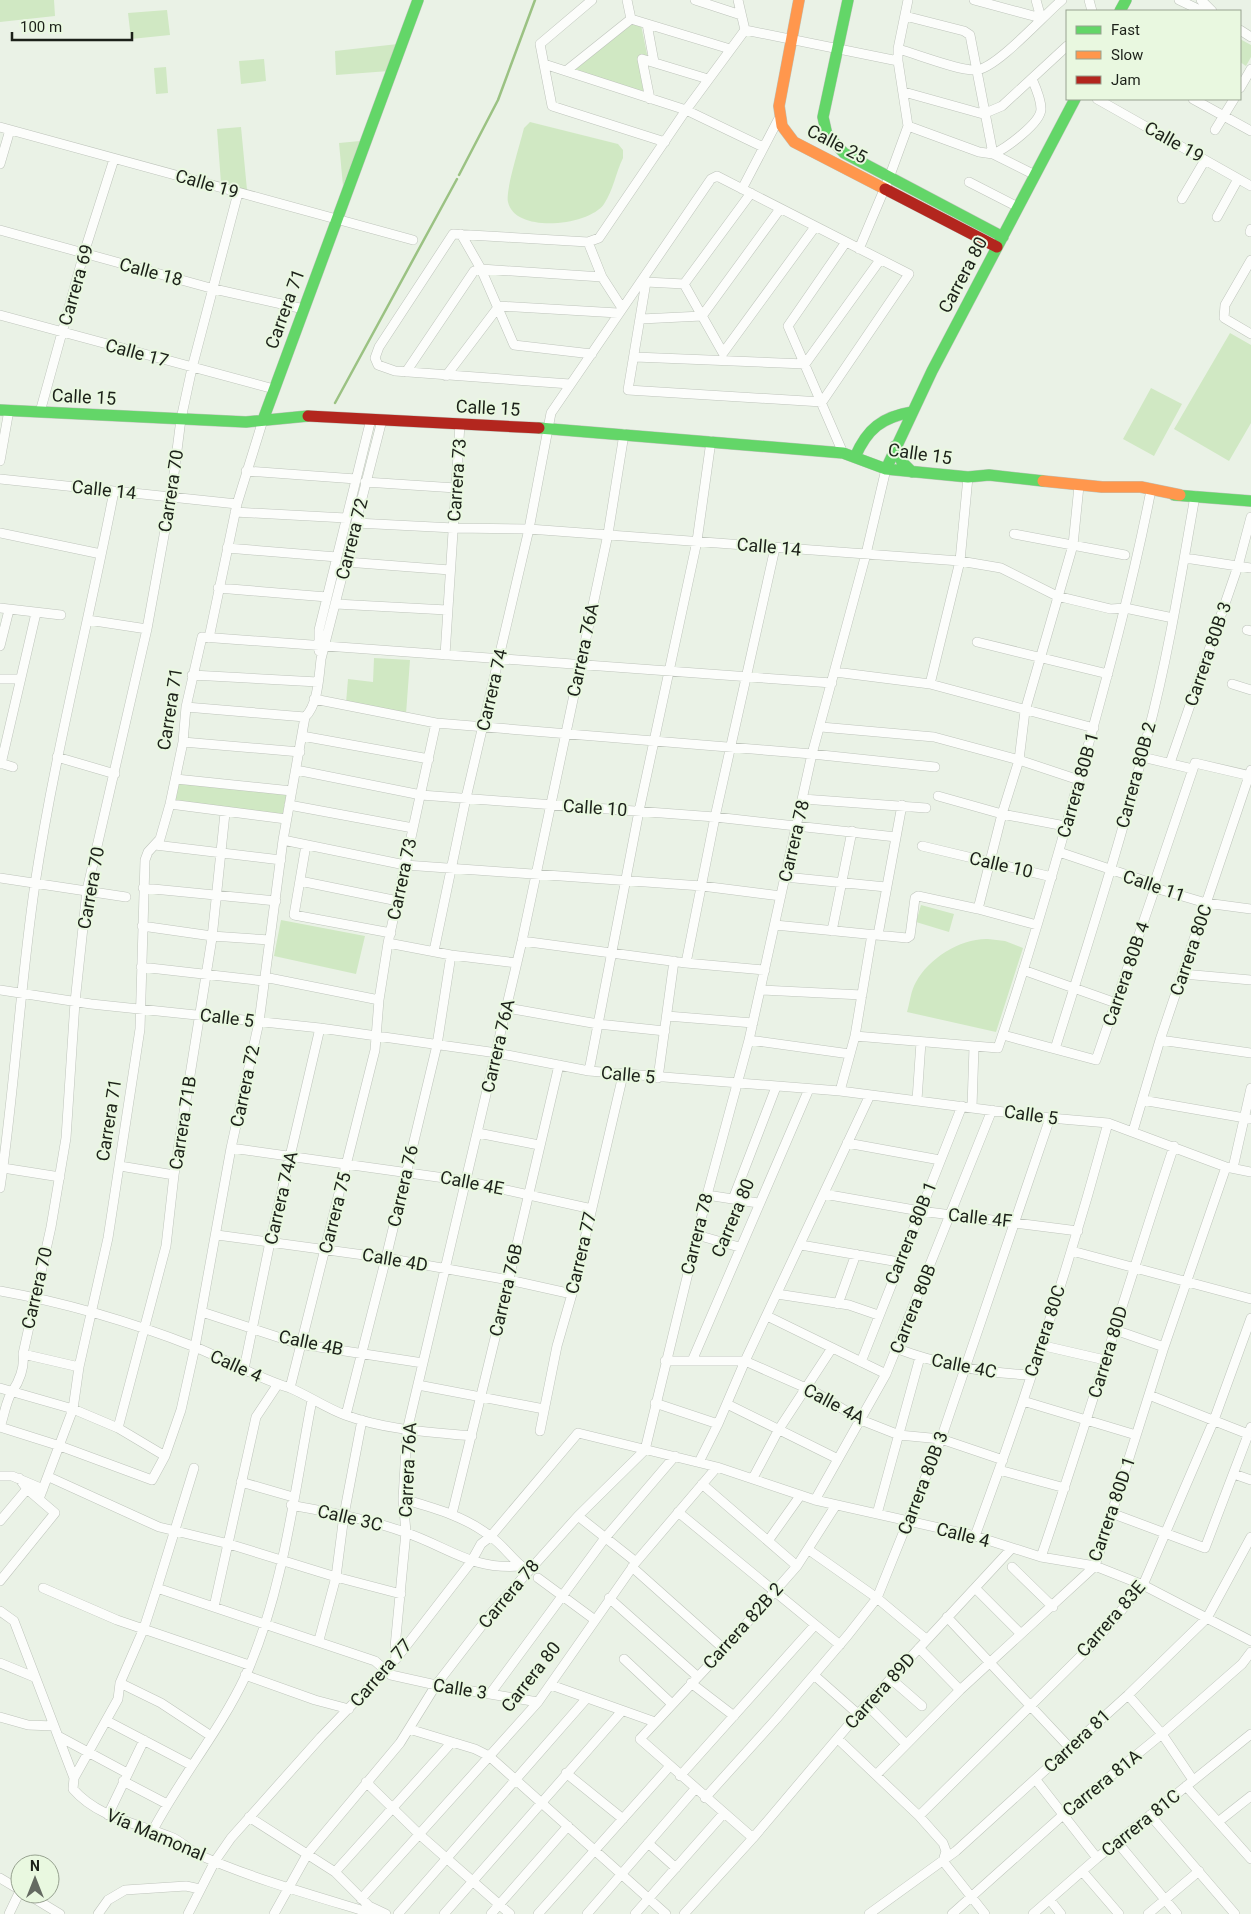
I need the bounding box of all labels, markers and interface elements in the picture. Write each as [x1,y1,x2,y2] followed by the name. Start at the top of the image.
[12,10,132,42] scale bar
[1066,10,1241,100] legend
[20,18,62,36] text: 100 m
[1111,21,1140,39] text: Fast
[1111,46,1143,64] text: Slow
[1111,71,1141,89] text: Jam
[1141,117,1208,166] street label: Calle 19
[804,120,871,168] street label: Calle 25
[173,165,241,203] street label: Calle 19
[934,233,991,316] street label: Carrera 80
[54,242,97,328] street label: Carrera 69
[117,253,185,290] street label: Calle 18
[260,266,309,352] street label: Carrera 71
[103,334,171,371] street label: Calle 17
[51,384,117,409] street label: Calle 15
[455,395,521,420] street label: Calle 15
[443,438,470,522] street label: Carrera 73
[887,439,953,468] street label: Calle 15
[154,448,187,534] street label: Carrera 70
[71,476,137,503] street label: Calle 14
[331,496,372,582] street label: Carrera 72
[736,533,802,560] street label: Calle 14
[1180,599,1235,709] street label: Carrera 80B 3
[562,601,603,699] street label: Carrera 76A
[472,647,511,733] street label: Carrera 74
[153,666,186,752] street label: Carrera 71
[1111,719,1160,830] street label: Carrera 80B 2
[1052,730,1103,840] street label: Carrera 80B 1
[562,795,628,820] street label: Calle 10
[774,798,813,884] street label: Carrera 78
[383,836,420,922] street label: Carrera 73
[73,845,108,931] street label: Carrera 70
[967,847,1035,882] street label: Calle 10
[1120,865,1188,906] street label: Calle 11
[1165,901,1216,998] street label: Carrera 80C
[1098,919,1153,1029] street label: Carrera 80B 4
[477,997,518,1095] street label: Carrera 76A
[199,1004,255,1031] street label: Calle 5
[226,1043,263,1129] street label: Carrera 72
[600,1062,656,1087] street label: Calle 5
[165,1075,200,1171] street label: Carrera 71B
[92,1077,125,1163] street label: Carrera 71
[1003,1100,1059,1129] street label: Calle 5
[383,1143,422,1229] street label: Carrera 76
[260,1149,301,1247] street label: Carrera 74A
[438,1166,506,1199] street label: Calle 4E
[314,1170,355,1256] street label: Carrera 75
[707,1175,758,1260] street label: Carrera 80
[880,1178,941,1287] street label: Carrera 80B 1
[676,1191,717,1277] street label: Carrera 78
[947,1204,1013,1231] street label: Calle 4F
[561,1210,600,1296] street label: Carrera 77
[485,1241,526,1338] street label: Carrera 76B
[361,1243,430,1276] street label: Calle 4D
[17,1245,56,1331] street label: Carrera 70
[885,1261,940,1357] street label: Carrera 80B
[1020,1282,1069,1379] street label: Carrera 80C
[1084,1303,1131,1400] street label: Carrera 80D
[277,1325,345,1360] street label: Calle 4B
[207,1345,265,1386] street label: Calle 4
[930,1349,999,1382] street label: Calle 4C
[800,1379,869,1428] street label: Calle 4A
[395,1422,420,1518] street label: Carrera 76A
[893,1428,952,1538] street label: Carrera 80B 3
[1084,1454,1139,1564] street label: Carrera 80D 1
[316,1500,385,1535] street label: Calle 3C
[934,1518,992,1551] street label: Calle 4
[474,1555,543,1632] street label: Carrera 78
[1072,1576,1149,1661] street label: Carrera 83E
[698,1578,787,1673] street label: Carrera 82B 2
[345,1634,416,1711] street label: Carrera 77
[497,1637,565,1716] street label: Carrera 80
[840,1648,919,1733] street label: Carrera 89D
[432,1674,489,1703] street label: Calle 3
[1039,1705,1114,1777] street label: Carrera 81
[1058,1744,1145,1821] street label: Carrera 81A
[1097,1785,1184,1861] street label: Carrera 81C
[103,1804,209,1865] street label: Vía Mamonal
[10,1854,60,1904] north arrow
[30,1858,40,1874] text: N

